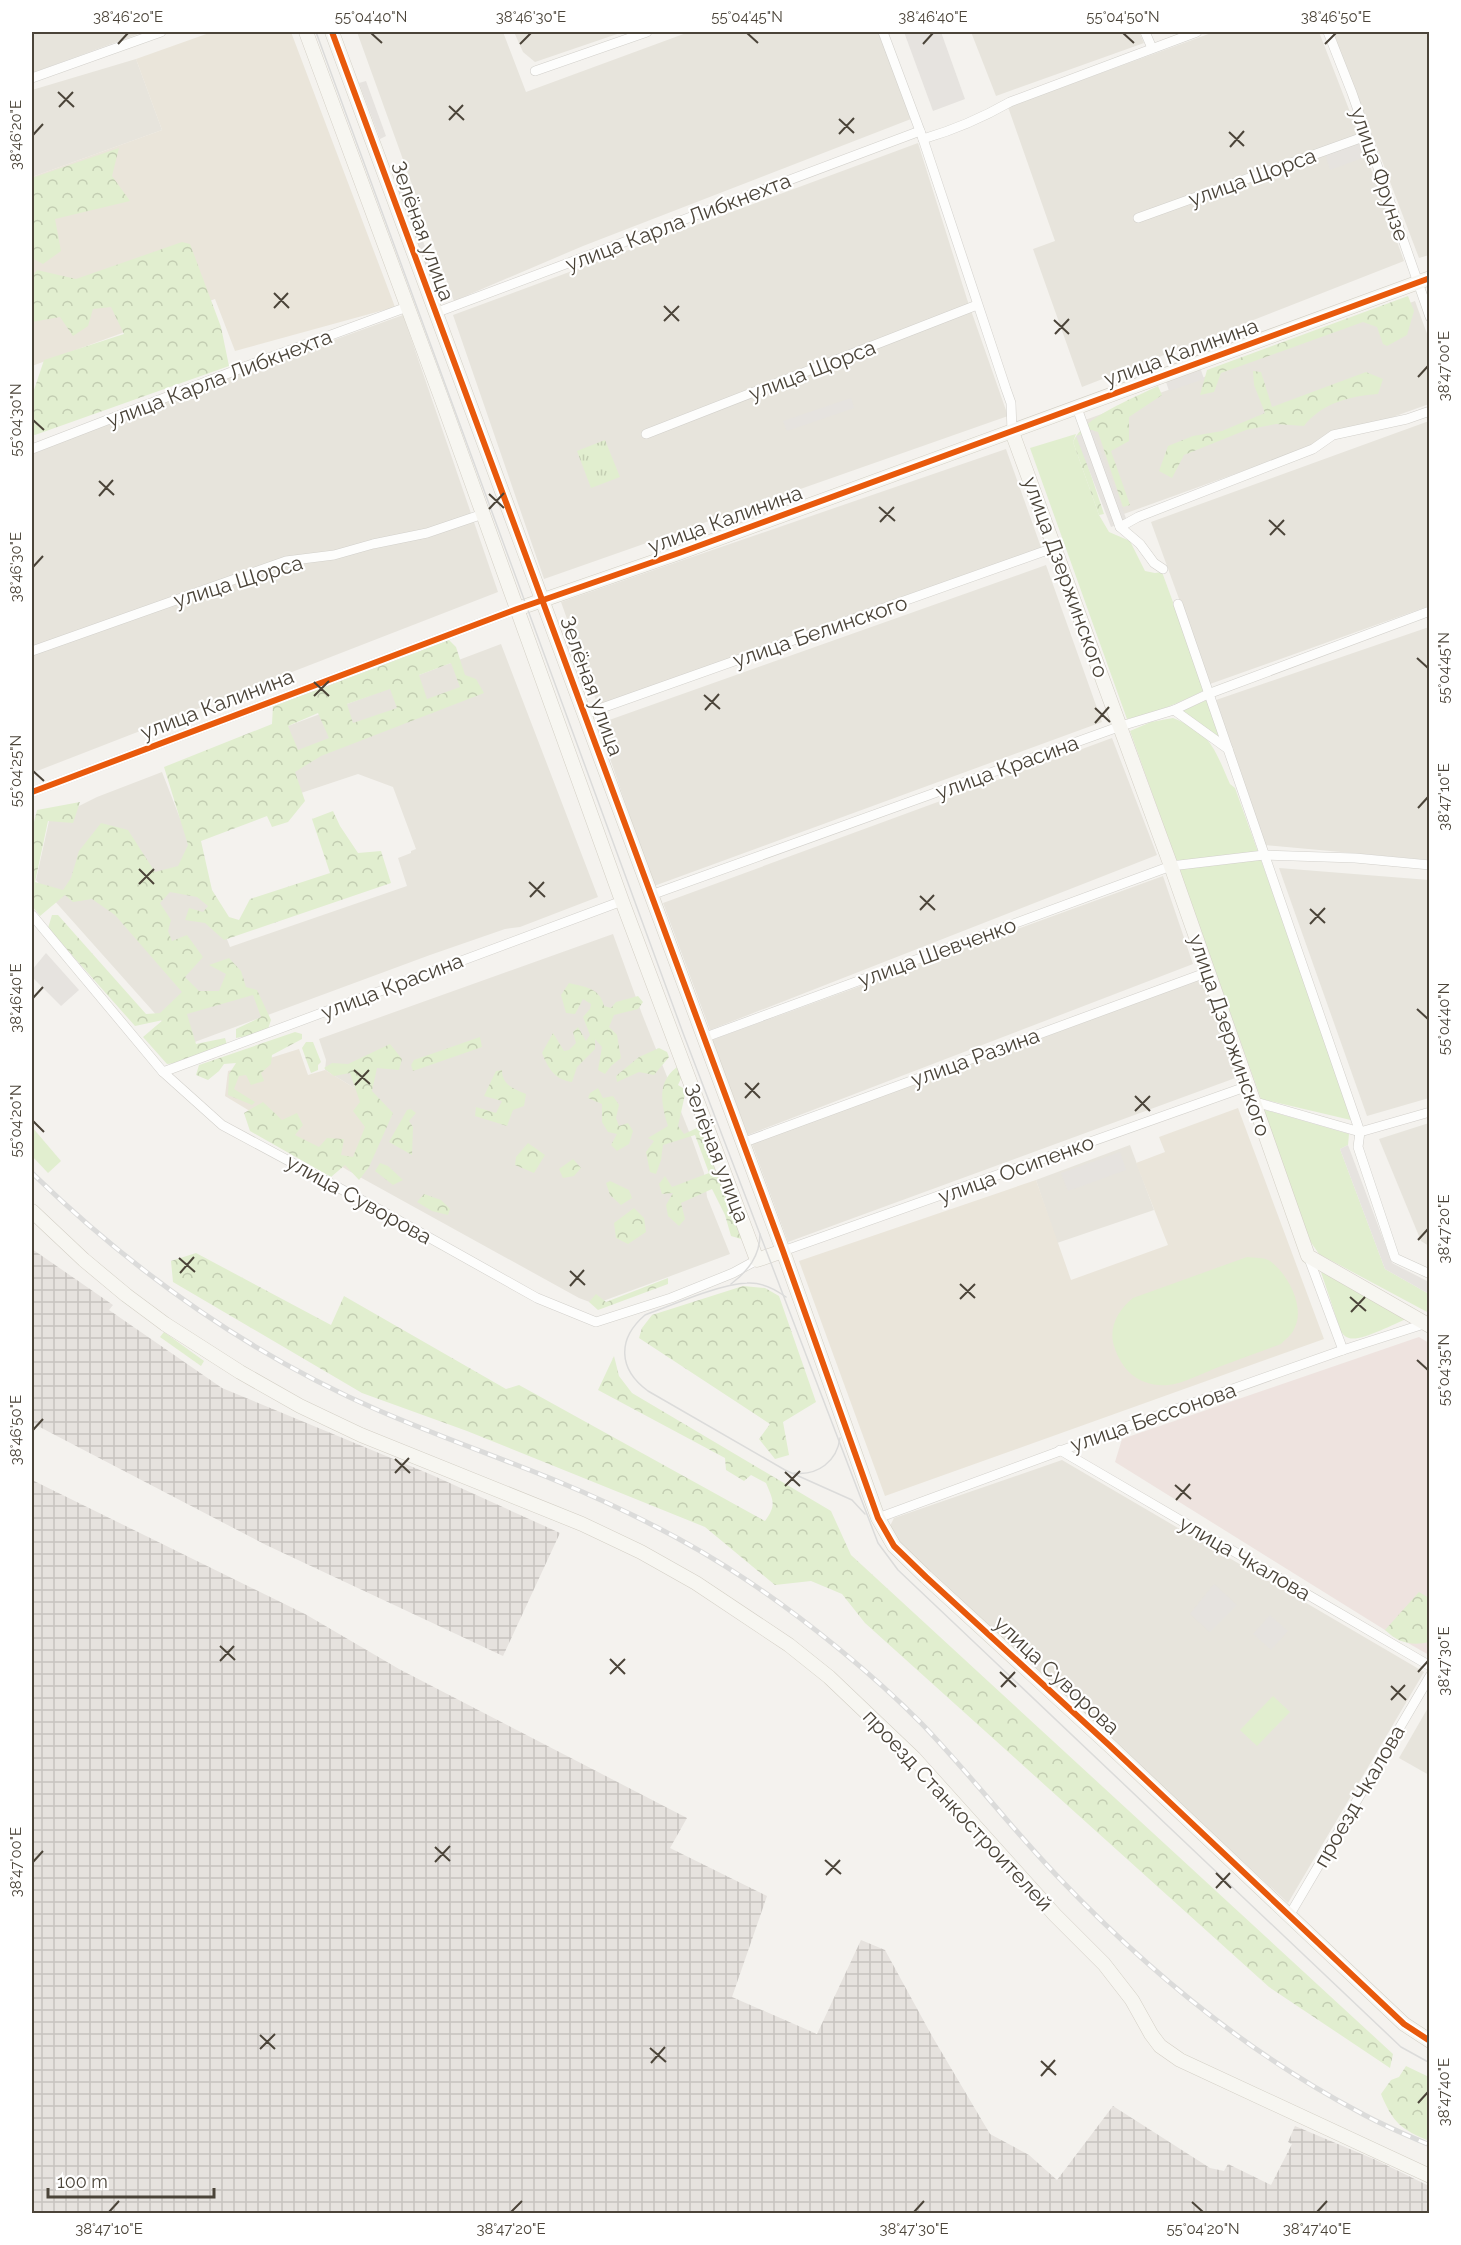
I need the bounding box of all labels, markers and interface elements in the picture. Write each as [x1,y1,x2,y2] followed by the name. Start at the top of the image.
[93,8,163,26] text: 38°46'20"E
[335,8,407,26] text: 55°04'40"N
[496,8,566,26] text: 38°46'30"E
[711,8,783,26] text: 55°04'45"N
[898,8,968,26] text: 38°46'40"E
[1086,8,1160,26] text: 55°04'50"N
[1301,8,1371,26] text: 38°46'50"E
[7,100,25,170] text: 38°46'20"E
[1345,104,1415,244] street label: улица Фрунзе
[1185,142,1319,212] street label: улица Щорса
[386,158,460,304] street label: Зелёная улица
[562,167,794,277] street label: улица Карла Либкнехта
[1100,312,1262,392] street label: улица Калинина
[103,323,335,433] street label: улица Карла Либкнехта
[1435,331,1453,401] text: 38°47'00"E
[745,334,879,406] street label: улица Щорса
[7,383,25,457] text: 55°04'30"N
[1018,473,1114,681] street label: улица Дзержинского
[644,479,806,559] street label: улица Калинина
[7,532,25,602] text: 38°46'30"E
[170,549,306,613] street label: улица Щорса
[729,589,911,673] street label: улица Белинского
[555,613,629,759] street label: Зелёная улица
[1435,632,1453,704] text: 55°04'45"N
[137,663,297,745] street label: улица Калинина
[932,730,1082,804] street label: улица Красина
[7,735,25,807] text: 55°04'25"N
[1435,763,1453,831] text: 38°47'10"E
[854,912,1020,992] street label: улица Шевченко
[1184,931,1276,1139] street label: улица Дзержинского
[317,947,467,1025] street label: улица Красина
[7,963,25,1033] text: 38°46'40"E
[1435,983,1453,1055] text: 55°04'40"N
[907,1022,1043,1092] street label: улица Разина
[679,1080,755,1226] street label: Зелёная улица
[7,1084,25,1158] text: 55°04'20"N
[935,1129,1097,1209] street label: улица Осипенко
[282,1149,436,1249] street label: улица Суворова
[1435,1194,1453,1264] text: 38°47'20"E
[1435,1334,1453,1406] text: 55°04'35"N
[1067,1377,1239,1457] street label: улица Бессонова
[7,1395,25,1465] text: 38°46'50"E
[1175,1510,1315,1606] street label: улица Чкалова
[989,1610,1125,1740] street label: улица Суворова
[1435,1626,1453,1696] text: 38°47'30"E
[858,1704,1058,1916] street label: проезд Станкостроителей
[1308,1721,1410,1871] street label: проезд Чкалова
[7,1827,25,1897] text: 38°47'00"E
[1435,2058,1453,2126] text: 38°47'40"E
[48,2161,214,2199] scale bar
[57,2171,108,2192] text: 100 m
[75,2220,143,2238] text: 38°47'10"E
[476,2220,546,2238] text: 38°47'20"E
[879,2220,949,2238] text: 38°47'30"E
[1166,2220,1240,2238] text: 55°04'20"N
[1283,2220,1351,2238] text: 38°47'40"E

